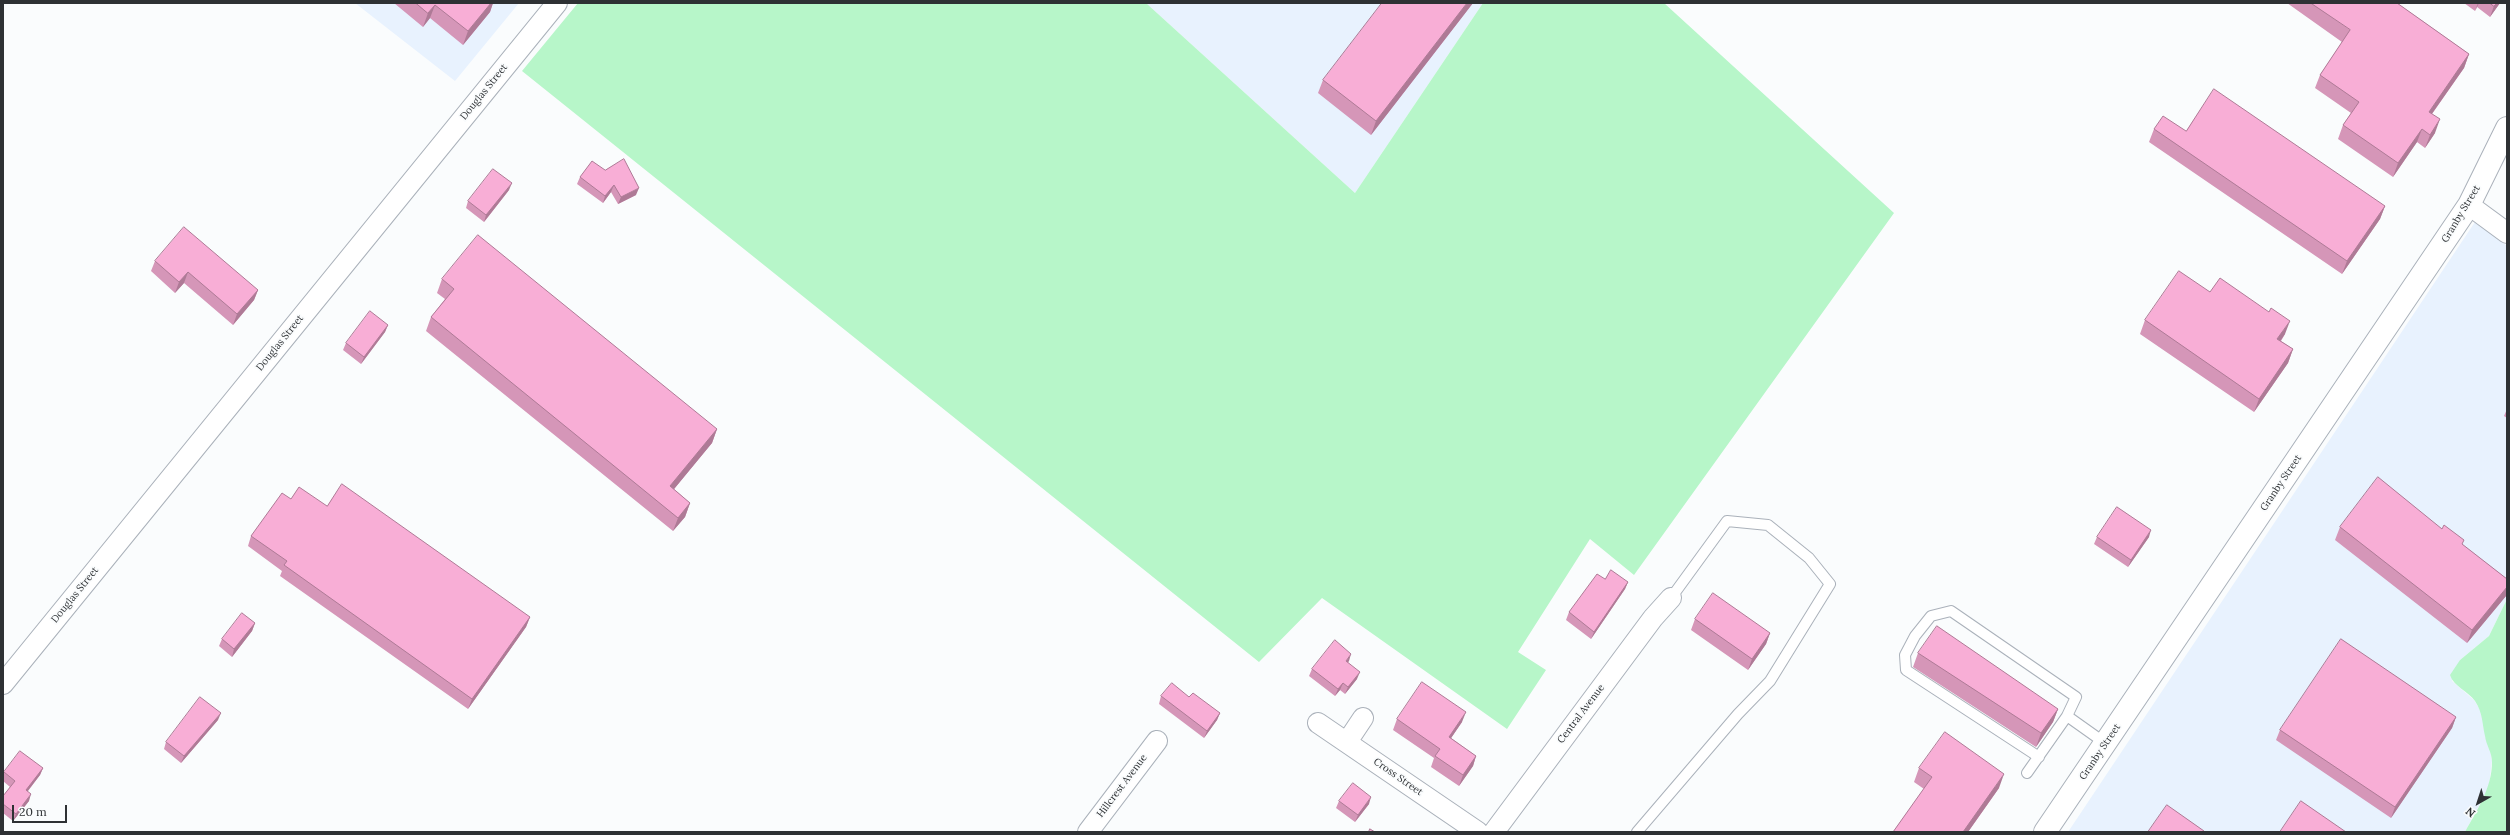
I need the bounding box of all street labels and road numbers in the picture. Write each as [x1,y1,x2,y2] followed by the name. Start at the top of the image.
[458,62,510,122] street label: Douglas Street
[2439,183,2483,245] street label: Granby Street
[254,313,306,373] street label: Douglas Street
[2258,453,2304,513] street label: Granby Street
[49,565,101,625] street label: Douglas Street
[1555,682,1607,746] street label: Central Avenue
[2077,722,2123,782] street label: Granby Street
[1094,752,1150,820] street label: Hillcrest Avenue
[1371,756,1425,798] street label: Cross Street

